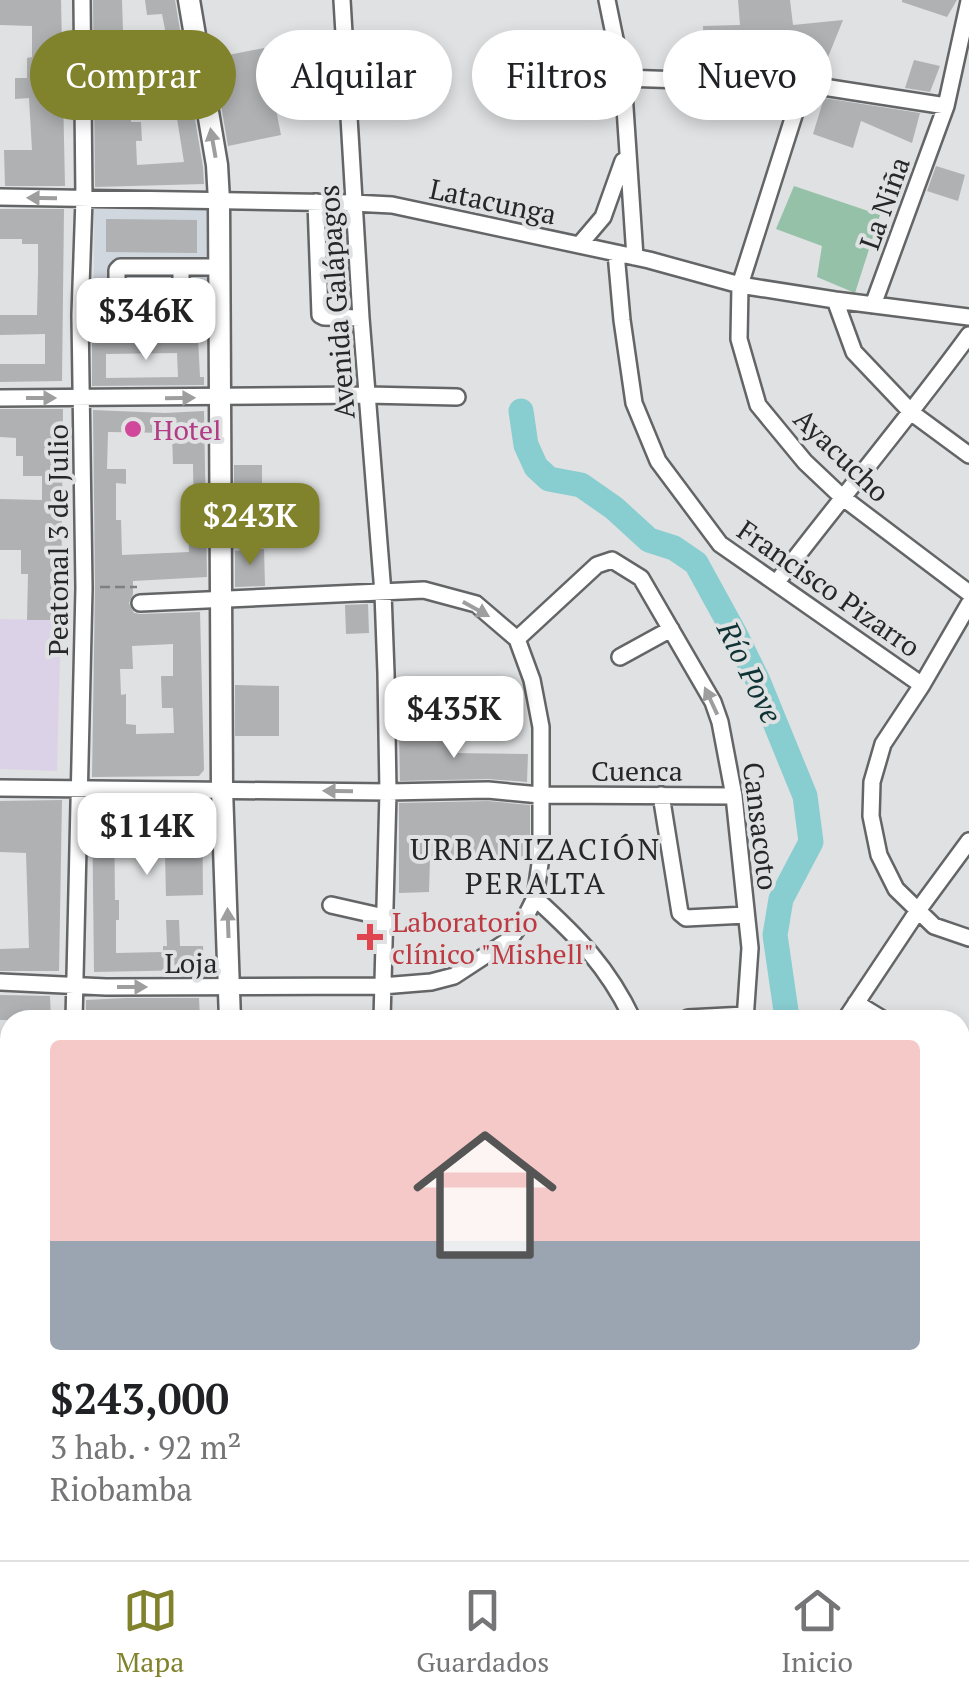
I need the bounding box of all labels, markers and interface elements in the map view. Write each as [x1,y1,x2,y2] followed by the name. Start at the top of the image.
[30,30,236,120] chip: Comprar
[256,30,452,120] chip: Alquilar
[472,30,643,120] chip: Filtros
[663,30,832,120] chip: Nuevo
[205,127,220,158] one-way arrow
[850,152,918,254] street label: La Niña
[426,170,560,232] street label: Latacunga
[309,184,363,420] street label: Avenida Galápagos
[25,190,57,206] one-way arrow
[76,278,216,363] pin: $346K
[98,289,194,331] text: $346K
[164,390,196,406] one-way arrow
[26,391,58,407] one-way arrow
[786,400,898,510] street label: Ayacucho
[153,411,221,448] place label: Hotel
[122,418,144,440] marker: Hotel
[39,424,76,656] street label: Peatonal 3 de Julio
[180,483,320,568] pin: $243K
[202,494,298,536] text: $243K
[730,511,928,665] street label: Francisco Pizarro
[462,599,490,617] one-way arrow
[708,613,792,730] water label: Río Pove
[384,676,524,761] pin: $435K
[406,687,502,729] text: $435K
[703,687,720,716] one-way arrow
[591,752,683,789] street label: Cuenca
[735,760,787,892] street label: Cansacoto
[321,783,353,799] one-way arrow
[77,793,217,878] pin: $114K
[99,804,195,846] text: $114K
[410,829,662,903] district label: URBANIZACIÓN PERALTA
[392,903,594,972] place label: Laboratorio clínico "Mishell"
[219,906,235,938] one-way arrow
[357,924,383,950] marker: Laboratorio clínico "Mishell"
[164,944,218,981] street label: Loja
[117,979,149,995] one-way arrow
[395,1105,575,1285] icon: home
[50,1370,229,1426] text: $243,000
[50,1426,241,1468] text: 3 hab. · 92 m²
[50,1468,193,1510] text: Riobamba
[116,1583,184,1680] tab: Mapa
[416,1583,549,1680] tab: Guardados
[781,1583,853,1680] tab: Inicio

